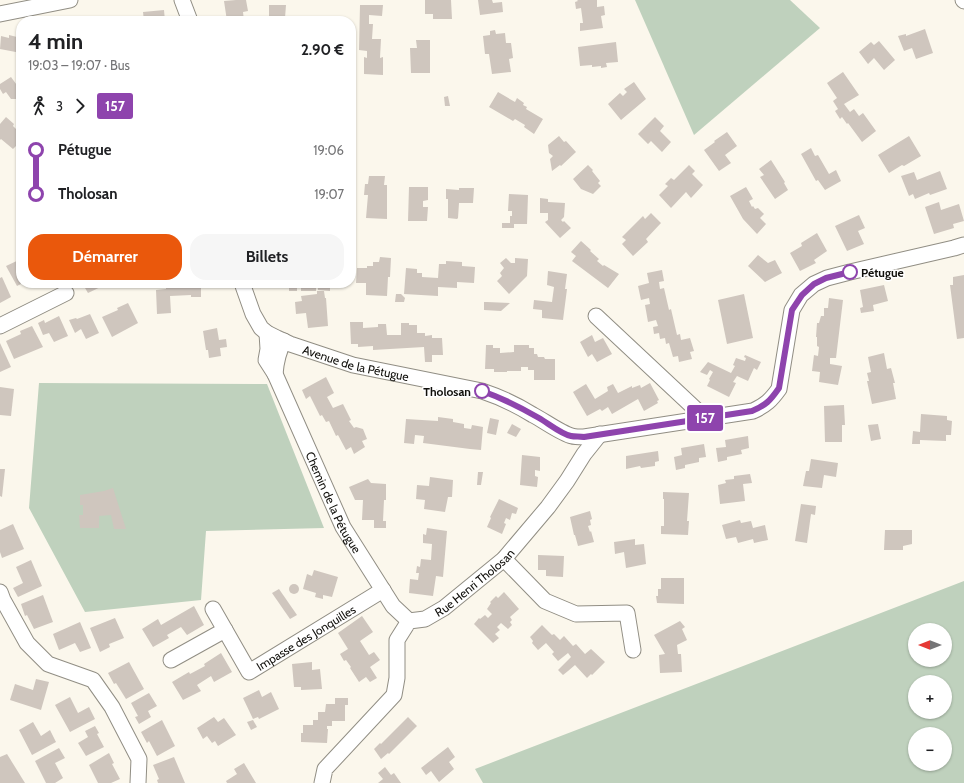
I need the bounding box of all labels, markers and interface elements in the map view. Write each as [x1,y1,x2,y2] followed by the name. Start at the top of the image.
[28,28,83,55] text: 4 min
[301,41,344,59] text: 2.90 €
[28,57,130,73] text: 19:03 – 19:07 · Bus
[28,95,50,117] icon: walk
[69,95,91,117] icon: forward
[105,97,125,115] text: 157
[56,98,63,114] text: 3
[58,141,111,159] text: Pétugue
[313,142,344,158] text: 19:06
[58,185,118,203] text: Tholosan
[314,186,344,202] text: 19:07
[28,234,182,280] button: Démarrer
[190,234,344,280] button: Billets
[842,264,858,280] marker: Pétugue
[861,265,904,280] place label: Pétugue
[301,341,410,384] street label: Avenue de la Pétugue
[474,383,490,399] marker: Tholosan
[423,384,471,399] place label: Tholosan
[682,405,728,431] line badge: 157
[695,409,715,427] text: 157
[303,449,365,556] street label: Chemin de la Pétugue
[432,545,517,619] street label: Rue Henri Tholosan
[253,601,358,673] street label: Impasse des Jonquilles
[908,623,952,667] north arrow
[908,623,952,771] map controls
[908,675,952,719] button: +
[908,727,952,771] button: −

